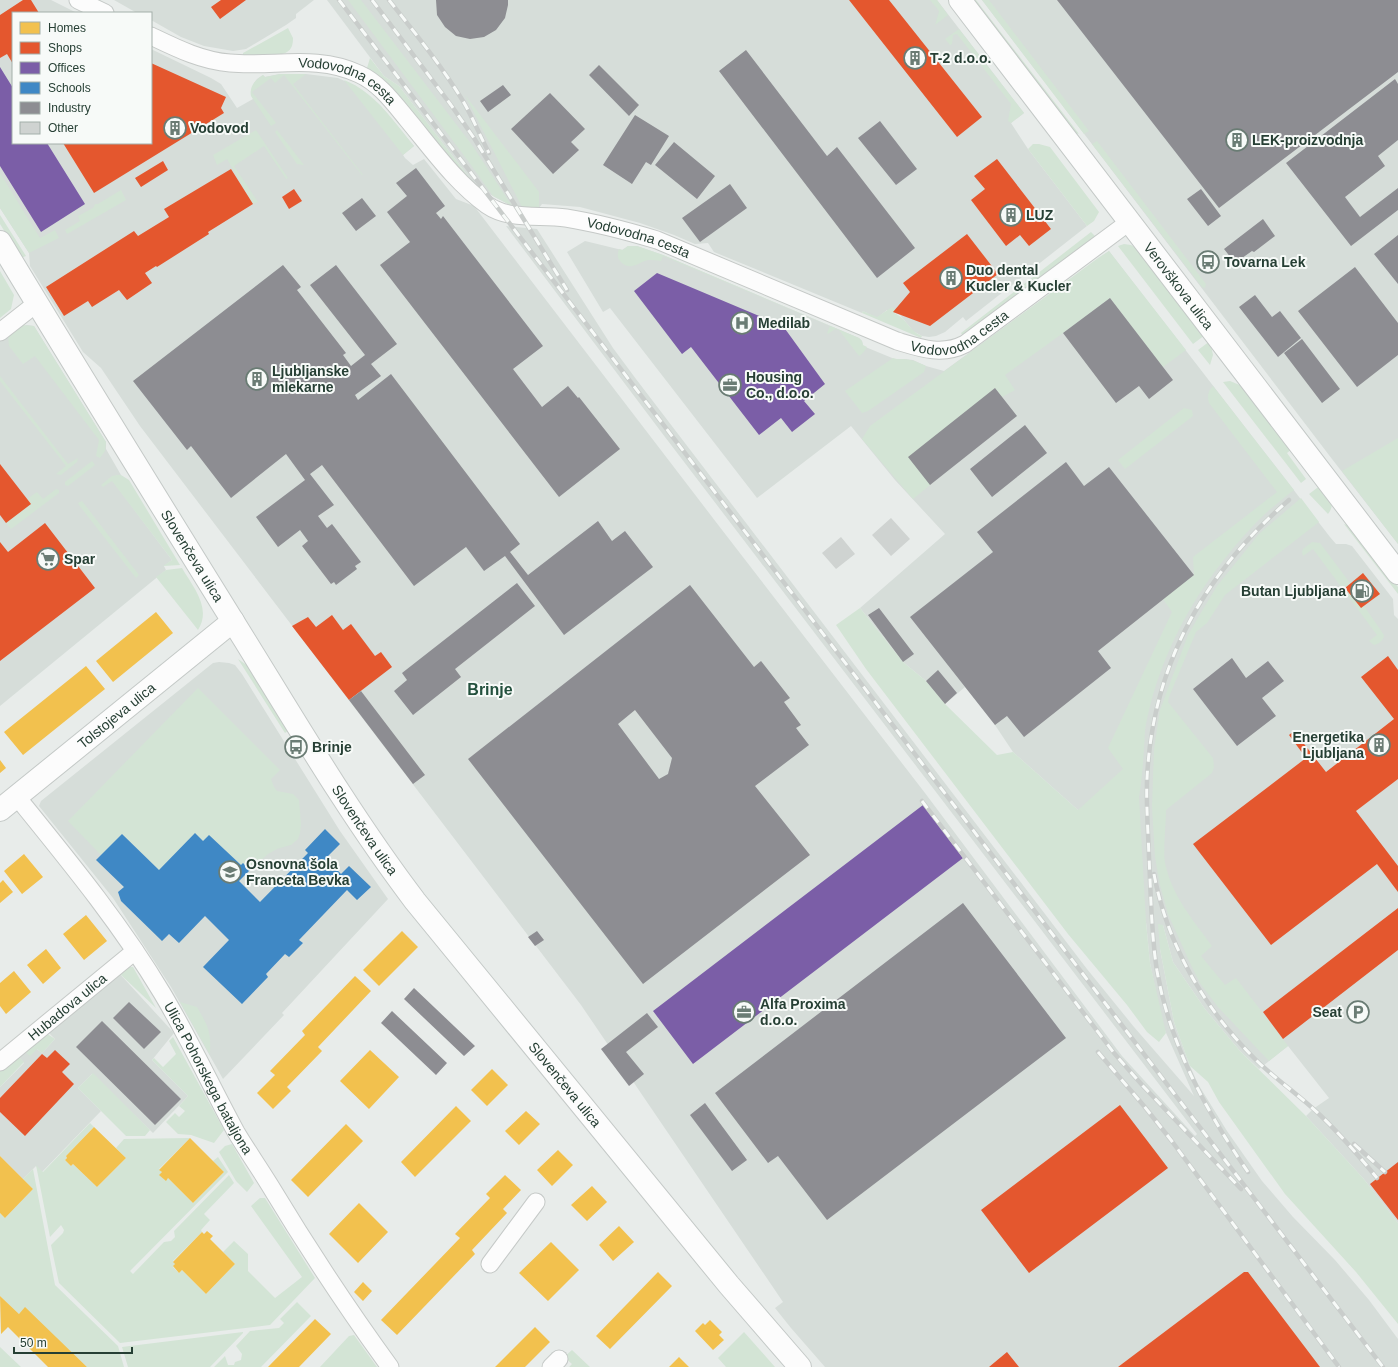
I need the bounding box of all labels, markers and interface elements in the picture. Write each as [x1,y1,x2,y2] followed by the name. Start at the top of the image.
[12,12,152,144] legend
[48,21,86,35] text: Homes
[48,41,82,55] text: Shops
[902,45,928,71] building icon: T-2 d.o.o.
[930,50,991,66] place label: T-2 d.o.o.
[298,54,400,108] street label: Vodovodna cesta
[48,61,85,75] text: Offices
[48,81,91,95] text: Schools
[48,101,91,115] text: Industry
[162,115,188,141] building icon: Vodovod
[190,120,249,136] place label: Vodovod
[48,121,78,135] text: Other
[1224,127,1250,153] building icon: LEK-proizvodnja
[1252,132,1363,148] place label: LEK-proizvodnja
[998,202,1024,228] building icon: LUZ
[1026,207,1054,223] place label: LUZ
[585,214,693,261] street label: Vodovodna cesta
[1140,239,1217,333] street label: Verovškova ulica
[1195,249,1221,275] bus stop icon: Tovarna Lek
[1224,254,1306,270] place label: Tovarna Lek
[966,262,1072,294] place label: Duo dental Kucler & Kucler
[938,265,964,291] building icon: Duo dental Kucler & Kucler
[909,307,1011,358] street label: Vodovodna cesta
[729,310,755,336] hospital icon: Medilab
[758,315,810,331] place label: Medilab
[272,363,349,395] place label: Ljubljanske mlekarne
[244,366,270,392] building icon: Ljubljanske mlekarne
[746,369,814,401] place label: Housing Co., d.o.o.
[717,372,743,398] office icon: Housing Co., d.o.o.
[158,507,227,605] street label: Slovenčeva ulica
[35,546,61,572] supermarket icon: Spar
[64,551,96,567] place label: Spar
[1349,578,1375,604] fuel station icon: Butan Ljubljana
[1241,583,1346,599] place label: Butan Ljubljana
[75,679,159,752] street label: Tolstojeva ulica
[467,681,513,698] district label: Brinje
[1292,729,1364,761] place label: Energetika Ljubljana
[1366,732,1392,758] building icon: Energetika Ljubljana
[283,734,309,760] bus stop icon: Brinje
[312,739,352,755] place label: Brinje
[329,782,401,878] street label: Slovenčeva ulica
[246,856,350,888] place label: Osnovna šola Franceta Bevka
[217,859,243,885] school or university icon: Osnovna šola Franceta Bevka
[25,970,110,1044] street label: Hubadova ulica
[760,996,846,1028] place label: Alfa Proxima d.o.o.
[161,999,256,1157] street label: Ulica Pohorskega bataljona
[731,999,757,1025] office icon: Alfa Proxima d.o.o.
[1345,999,1371,1025] parking icon: Seat
[1312,1004,1342,1020] place label: Seat
[526,1039,605,1130] street label: Slovenčeva ulica
[14,1329,132,1355] scale bar
[20,1336,47,1350] text: 50 m

